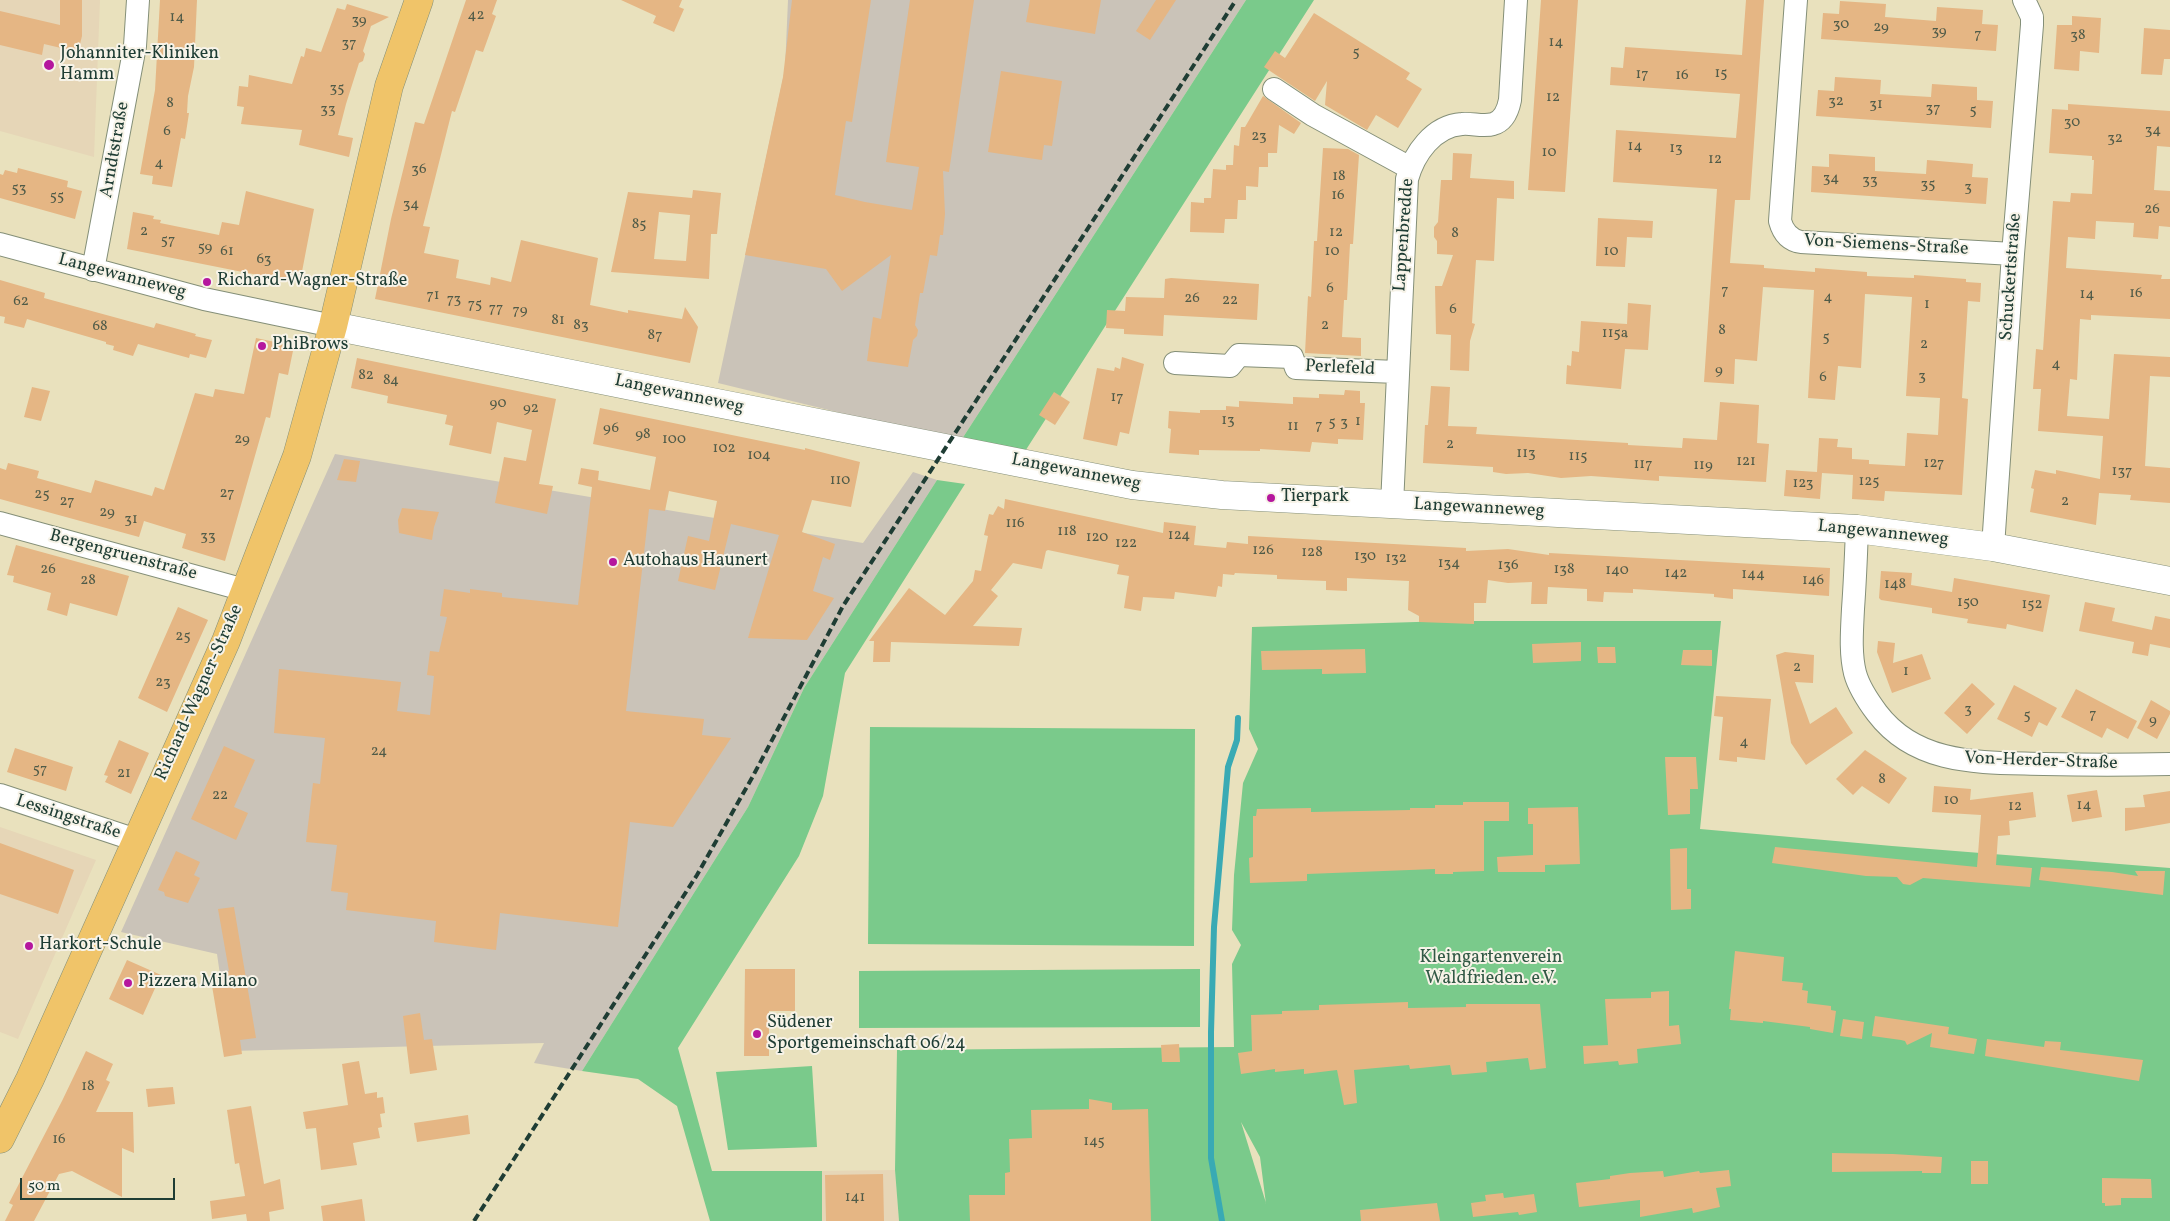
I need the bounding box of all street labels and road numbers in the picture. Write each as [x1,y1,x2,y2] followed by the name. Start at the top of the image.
[97,100,135,200] street label: Arndtstraße
[1390,178,1420,292] street label: Lappenbredde
[1997,213,2027,341] street label: Schuckertstraße
[1803,231,1969,261] street label: Von-Siemens-Straße
[56,250,188,304] street label: Langewanneweg
[1304,356,1376,382] street label: Perlefeld
[612,371,746,419] street label: Langewanneweg
[1009,450,1143,496] street label: Langewanneweg
[1413,495,1545,523] street label: Langewanneweg
[1816,516,1950,552] street label: Langewanneweg
[47,526,199,586] street label: Bergengruenstraße
[151,602,249,784] street label: Richard-Wagner-Straße
[1964,749,2118,775] street label: Von-Herder-Straße
[13,791,123,845] street label: Lessingstraße

